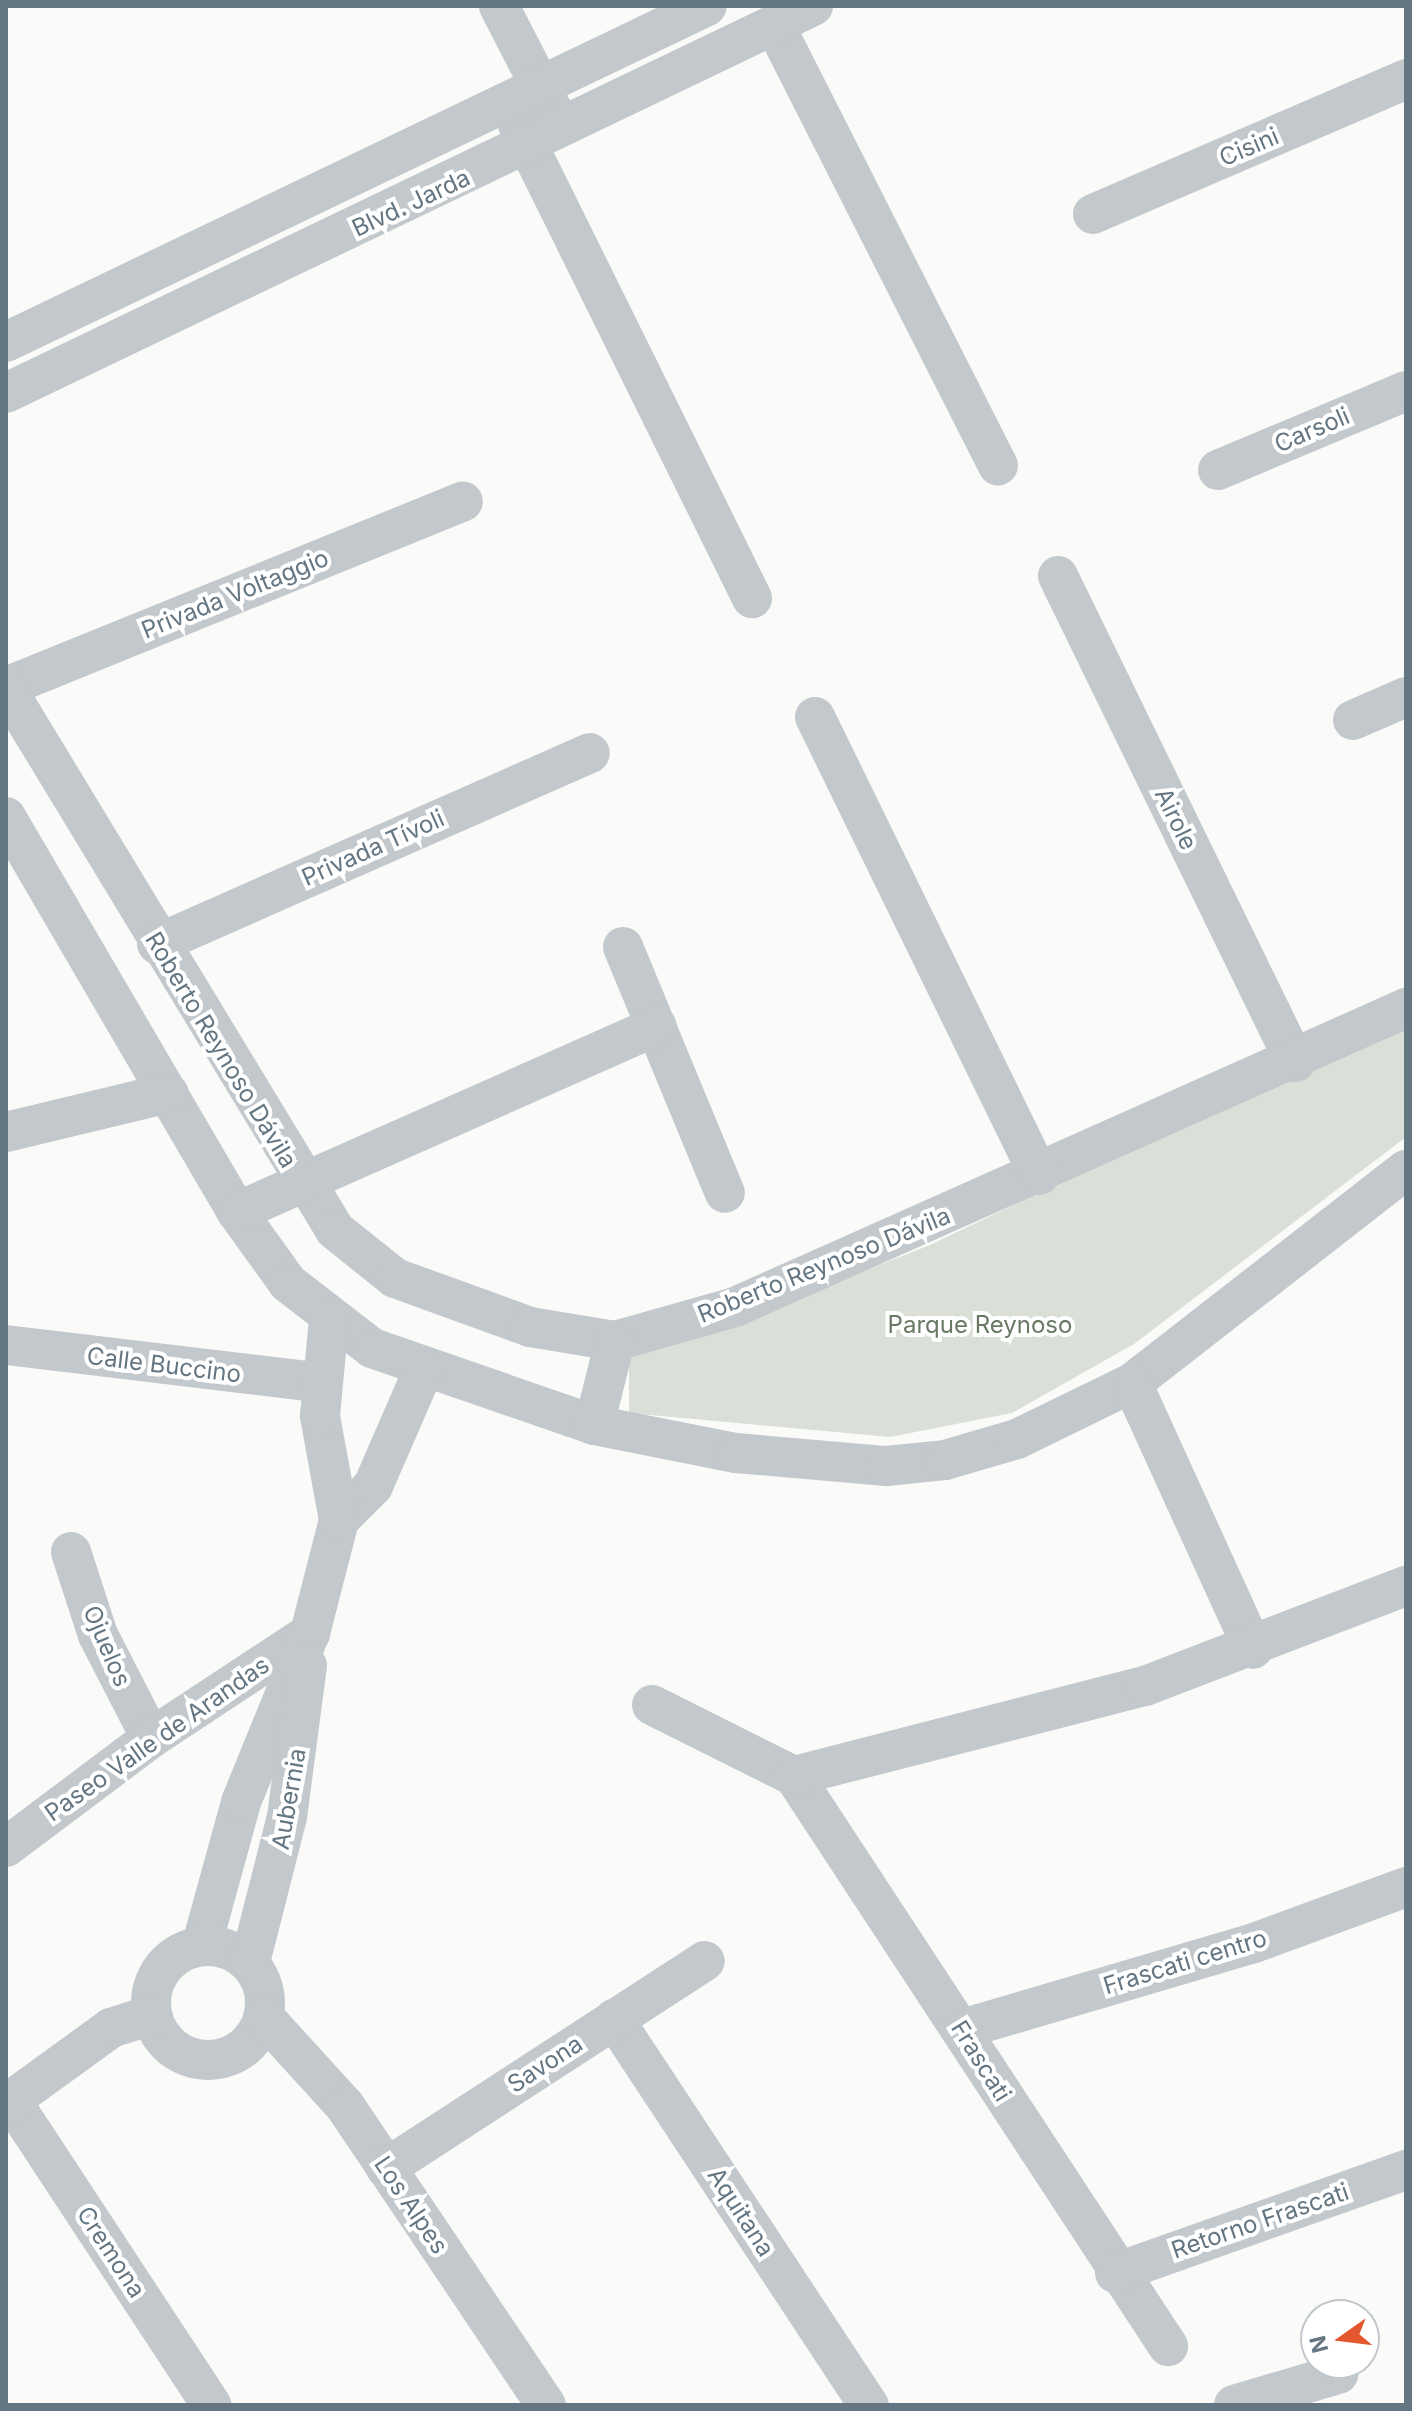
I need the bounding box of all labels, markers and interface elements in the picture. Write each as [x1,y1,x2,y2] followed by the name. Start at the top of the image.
[1215,122,1283,172] street label: Cisini
[347,163,475,243] street label: Blvd. Jarda
[1270,401,1354,459] street label: Carsoli
[137,543,333,645] street label: Privada Voltaggio
[1149,783,1203,855] street label: Airole
[297,804,449,892] street label: Privada Tívoli
[139,927,303,1173] street label: Roberto Reynoso Dávila
[694,1201,954,1329] street label: Roberto Reynoso Dávila
[888,1311,1072,1339] park label: Parque Reynoso
[85,1341,243,1389] street label: Calle Buccino
[77,1601,137,1691] street label: Ojuelos
[39,1651,275,1827] street label: Paseo Valle de Arandas
[266,1746,312,1852] street label: Aubernia
[1100,1923,1270,2001] street label: Frascati centro
[945,2015,1017,2107] street label: Frascati
[502,2029,588,2099] street label: Savona
[368,2151,454,2259] street label: Los Alpes
[702,2162,780,2262] street label: Aquitana
[1168,2177,1352,2265] street label: Retorno Frascati
[71,2201,151,2303] street label: Cremona
[1300,2299,1380,2379] north arrow
[1304,2333,1333,2356] text: N

